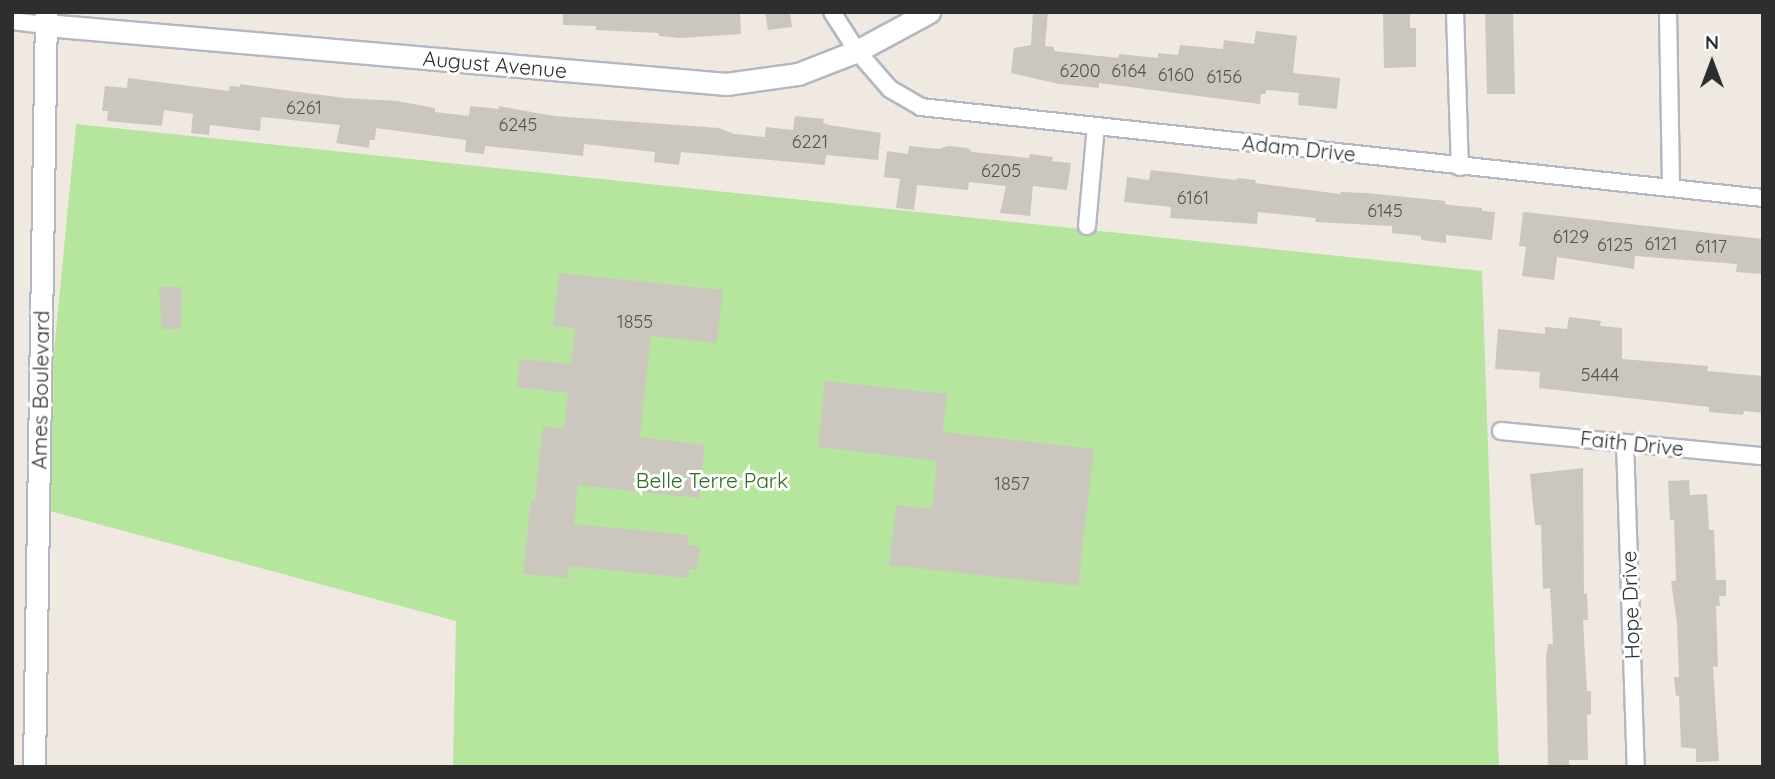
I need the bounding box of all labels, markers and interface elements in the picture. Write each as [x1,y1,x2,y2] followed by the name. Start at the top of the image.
[1677,28,1747,98] north arrow
[1705,30,1719,54] text: N
[422,45,568,83] street label: August Avenue
[1059,60,1101,82] house number: 6200
[1111,60,1147,82] house number: 6164
[1158,64,1194,86] house number: 6160
[1206,66,1242,88] house number: 6156
[286,97,322,119] house number: 6261
[499,114,537,136] house number: 6245
[1241,129,1357,167] street label: Adam Drive
[792,131,828,153] house number: 6221
[981,160,1021,182] house number: 6205
[1177,187,1209,209] house number: 6161
[1367,200,1403,222] house number: 6145
[1553,226,1589,248] house number: 6129
[1645,233,1677,255] house number: 6121
[1597,234,1633,256] house number: 6125
[1695,236,1727,258] house number: 6117
[26,310,54,470] street label: Ames Boulevard
[617,311,653,333] house number: 1855
[1581,364,1619,386] house number: 5444
[1579,425,1685,461] street label: Faith Drive
[636,467,788,493] park label: Belle Terre Park
[994,473,1030,495] house number: 1857
[1616,550,1644,660] street label: Hope Drive

